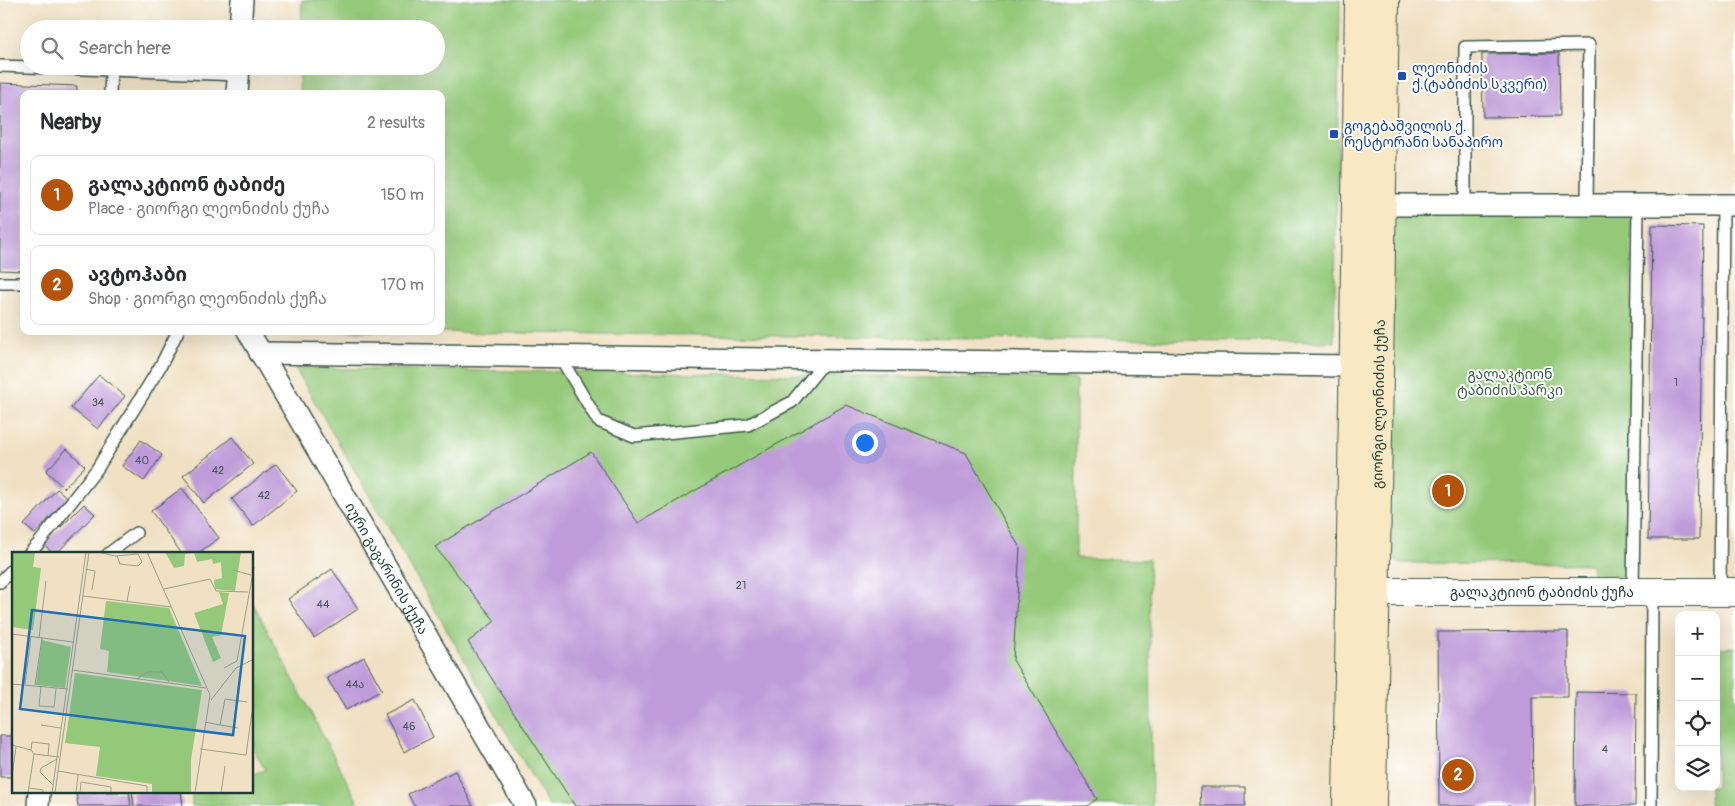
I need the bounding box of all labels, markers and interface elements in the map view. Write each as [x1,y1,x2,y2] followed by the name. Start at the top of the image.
[20,20,445,75] search box
[38,34,66,62] icon: search
[78,36,171,60] text: Search here
[1412,60,1548,93] place label: ლეონიძის ქ.(ტაბიძის სკვერი)
[1396,70,1408,82] marker: ლეონიძის ქ.(ტაბიძის სკვერი)
[40,109,101,136] text: Nearby
[367,113,425,133] text: 2 results
[1344,118,1503,151] place label: გოგებაშვილის ქ. რესტორანი სანაპირო
[1328,128,1340,140] marker: გოგებაშვილის ქ. რესტორანი სანაპირო
[88,173,285,197] text: გალაკტიონ ტაბიძე
[54,185,60,205] text: 1
[380,185,424,205] text: 150 m
[88,199,330,219] text: Place · გიორგი ლეონიძის ქუჩა
[88,263,187,287] text: ავტოჰაბი
[53,275,61,295] text: 2
[381,275,424,295] text: 170 m
[88,289,327,309] text: Shop · გიორგი ლეონიძის ქუჩა
[1369,319,1388,489] street label: გიორგი ლეონიძის ქუჩა
[1457,366,1563,399] park label: გალაკტიონ ტაბიძის პარკი
[1674,376,1678,389] house number: 1
[92,396,105,409] house number: 34
[852,430,878,456] your location
[135,454,149,467] house number: 40
[212,464,224,477] house number: 42
[1432,472,1464,510] pin: 1
[258,489,270,502] house number: 42
[342,499,432,637] street label: იური გაგარინის ქუჩა
[12,552,254,794] inset map
[736,579,746,592] house number: 21
[1450,584,1634,601] street label: გალაკტიონ ტაბიძის ქუჩა
[317,598,330,611] house number: 44
[1675,611,1720,791] map controls
[1675,611,1720,656] button: +
[1675,656,1720,701] button: −
[346,678,364,691] house number: 44ა
[1675,701,1720,746] button: locate
[403,720,415,733] house number: 46
[1602,743,1609,756] house number: 4
[1675,746,1720,791] button: layers
[1442,756,1474,794] pin: 2

